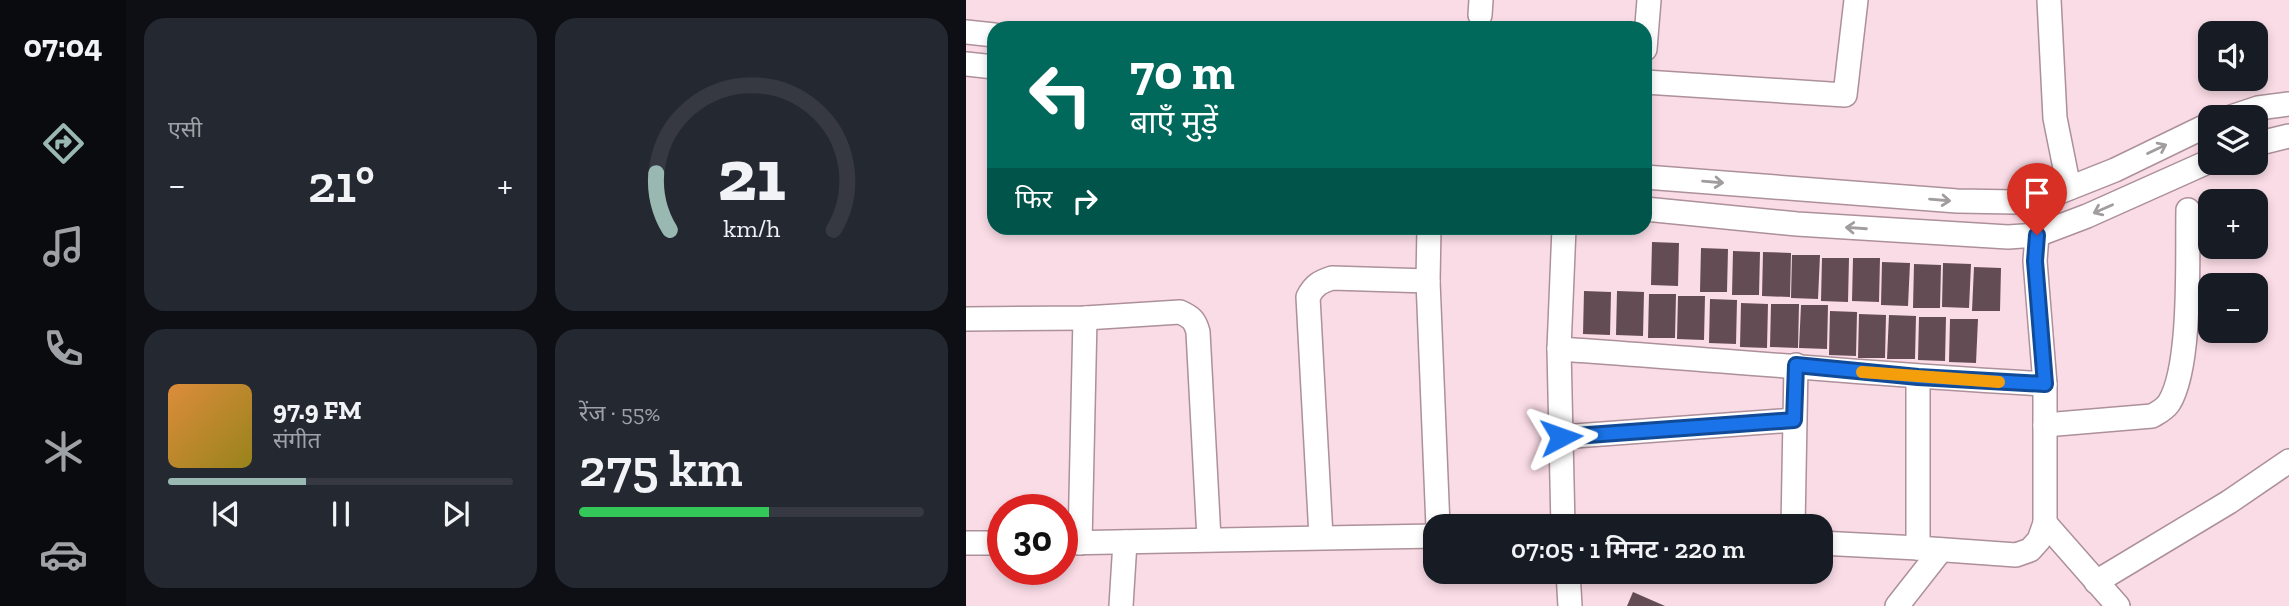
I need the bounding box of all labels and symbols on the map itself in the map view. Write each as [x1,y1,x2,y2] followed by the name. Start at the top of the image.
[2146,142,2167,156] one-way arrow
[2007,163,2067,235] pin
[1701,176,1724,189] one-way arrow
[1928,194,1951,207] one-way arrow
[2093,203,2114,216] one-way arrow
[1846,221,1868,234] one-way arrow
[1524,400,1598,474] position arrow
[987,494,1078,585] speed limit sign: 30

